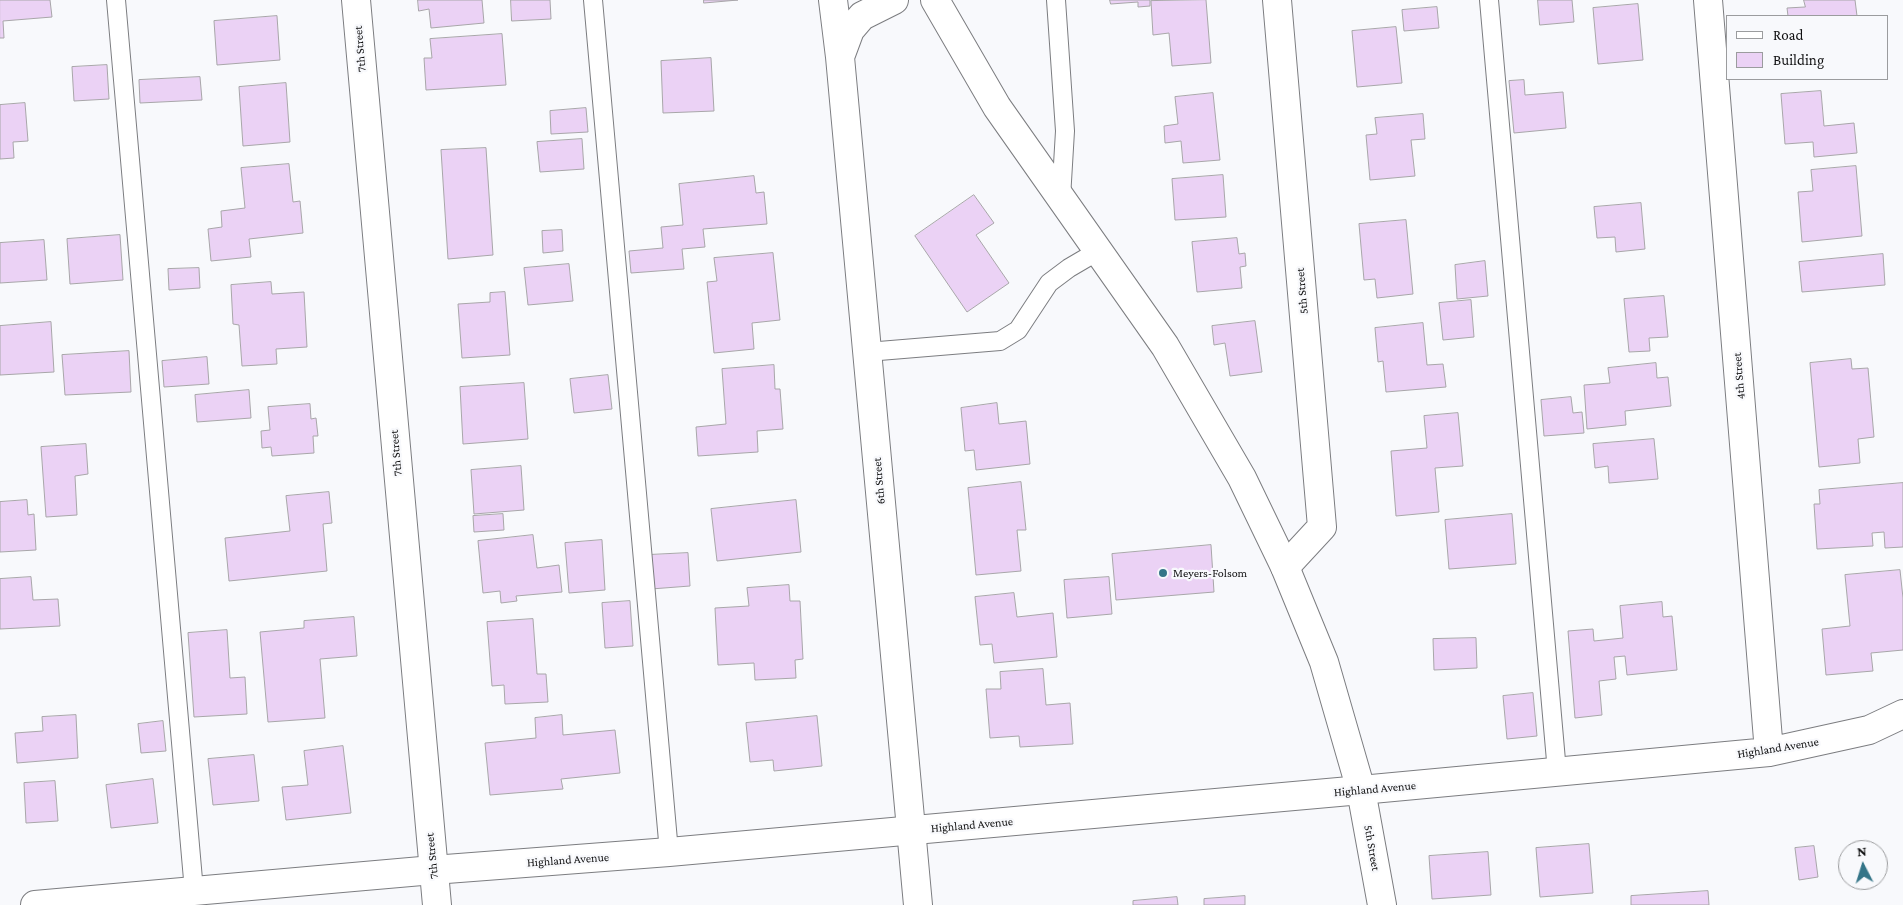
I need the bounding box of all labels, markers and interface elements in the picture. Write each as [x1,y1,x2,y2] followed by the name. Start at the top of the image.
[1726,15,1888,80] legend
[351,25,369,73] street label: 7th Street
[1773,27,1803,43] text: Road
[1773,52,1824,68] text: Building
[1293,267,1311,315] street label: 5th Street
[1730,352,1748,400] street label: 4th Street
[387,429,405,477] street label: 7th Street
[870,457,888,505] street label: 6th Street
[1173,566,1247,580] place label: Meyers-Folsom
[1157,567,1169,579] marker: Meyers-Folsom
[1736,734,1820,762] street label: Highland Avenue
[1333,778,1417,800] street label: Highland Avenue
[930,814,1014,836] street label: Highland Avenue
[1361,824,1383,872] street label: 5th Street
[422,832,442,880] street label: 7th Street
[1838,840,1888,890] north arrow
[1856,843,1867,859] text: N
[526,850,610,870] street label: Highland Avenue

